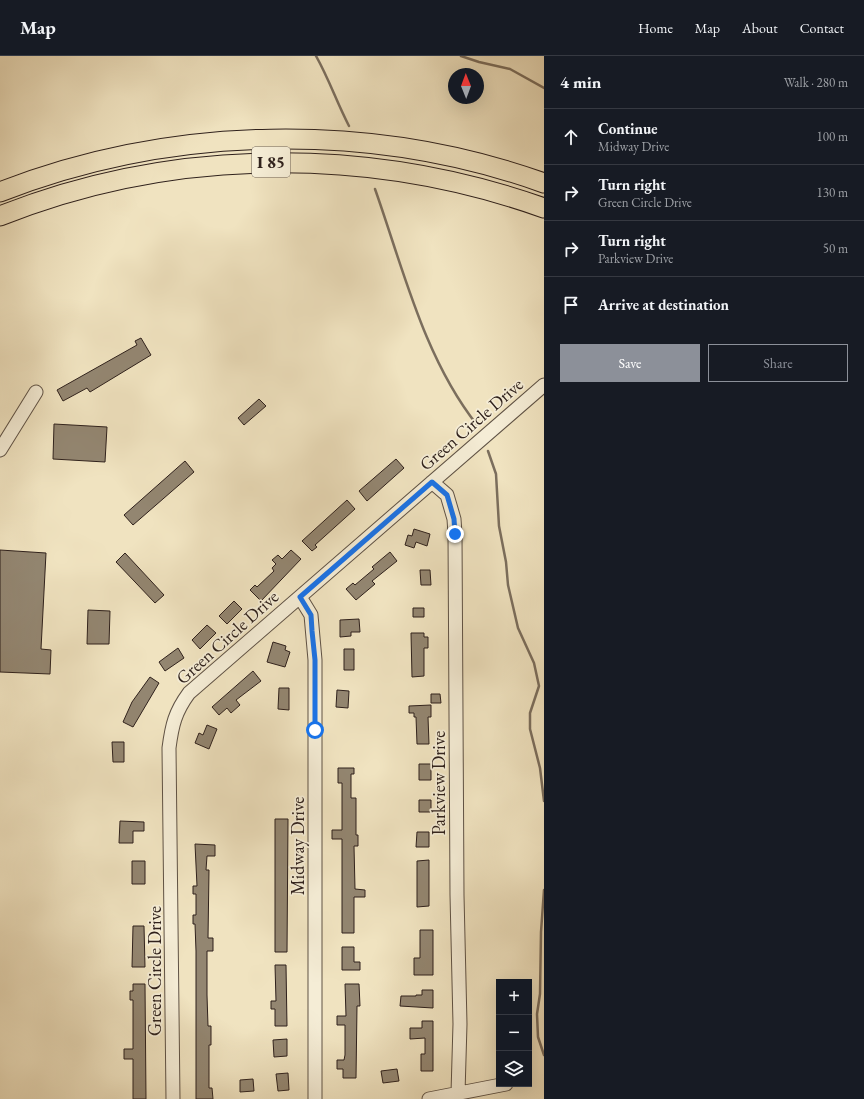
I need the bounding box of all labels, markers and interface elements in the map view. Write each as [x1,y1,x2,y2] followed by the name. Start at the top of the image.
[20,15,56,40] text: Map
[638,19,673,37] text: Home
[695,19,720,37] text: Map
[742,19,778,37] text: About
[800,19,844,37] text: Contact
[448,68,484,104] north arrow
[560,71,601,93] text: 4 min
[784,74,848,91] text: Walk · 280 m
[598,119,658,138] text: Continue
[560,126,582,148] icon: ahead
[817,128,848,145] text: 100 m
[598,138,669,155] text: Midway Drive
[252,147,290,177] road number: I 85
[598,175,666,194] text: Turn right
[560,182,582,204] icon: right
[817,184,848,201] text: 130 m
[598,194,692,211] text: Green Circle Drive
[598,231,666,250] text: Turn right
[560,238,582,260] icon: right
[823,240,848,257] text: 50 m
[598,250,673,267] text: Parkview Drive
[560,294,582,316] icon: arrive
[598,295,729,314] text: Arrive at destination
[560,344,700,382] button: Save
[708,344,848,382] button: Share
[414,373,528,475] street label: Green Circle Drive
[446,525,464,543] route end
[171,585,283,689] street label: Green Circle Drive
[306,721,324,739] route start
[427,731,450,835] street label: Parkview Drive
[286,797,309,895] street label: Midway Drive
[143,906,166,1036] street label: Green Circle Drive
[496,979,532,1087] map controls
[496,979,532,1015] button: +
[496,1015,532,1051] button: −
[496,1051,532,1087] button: layers

